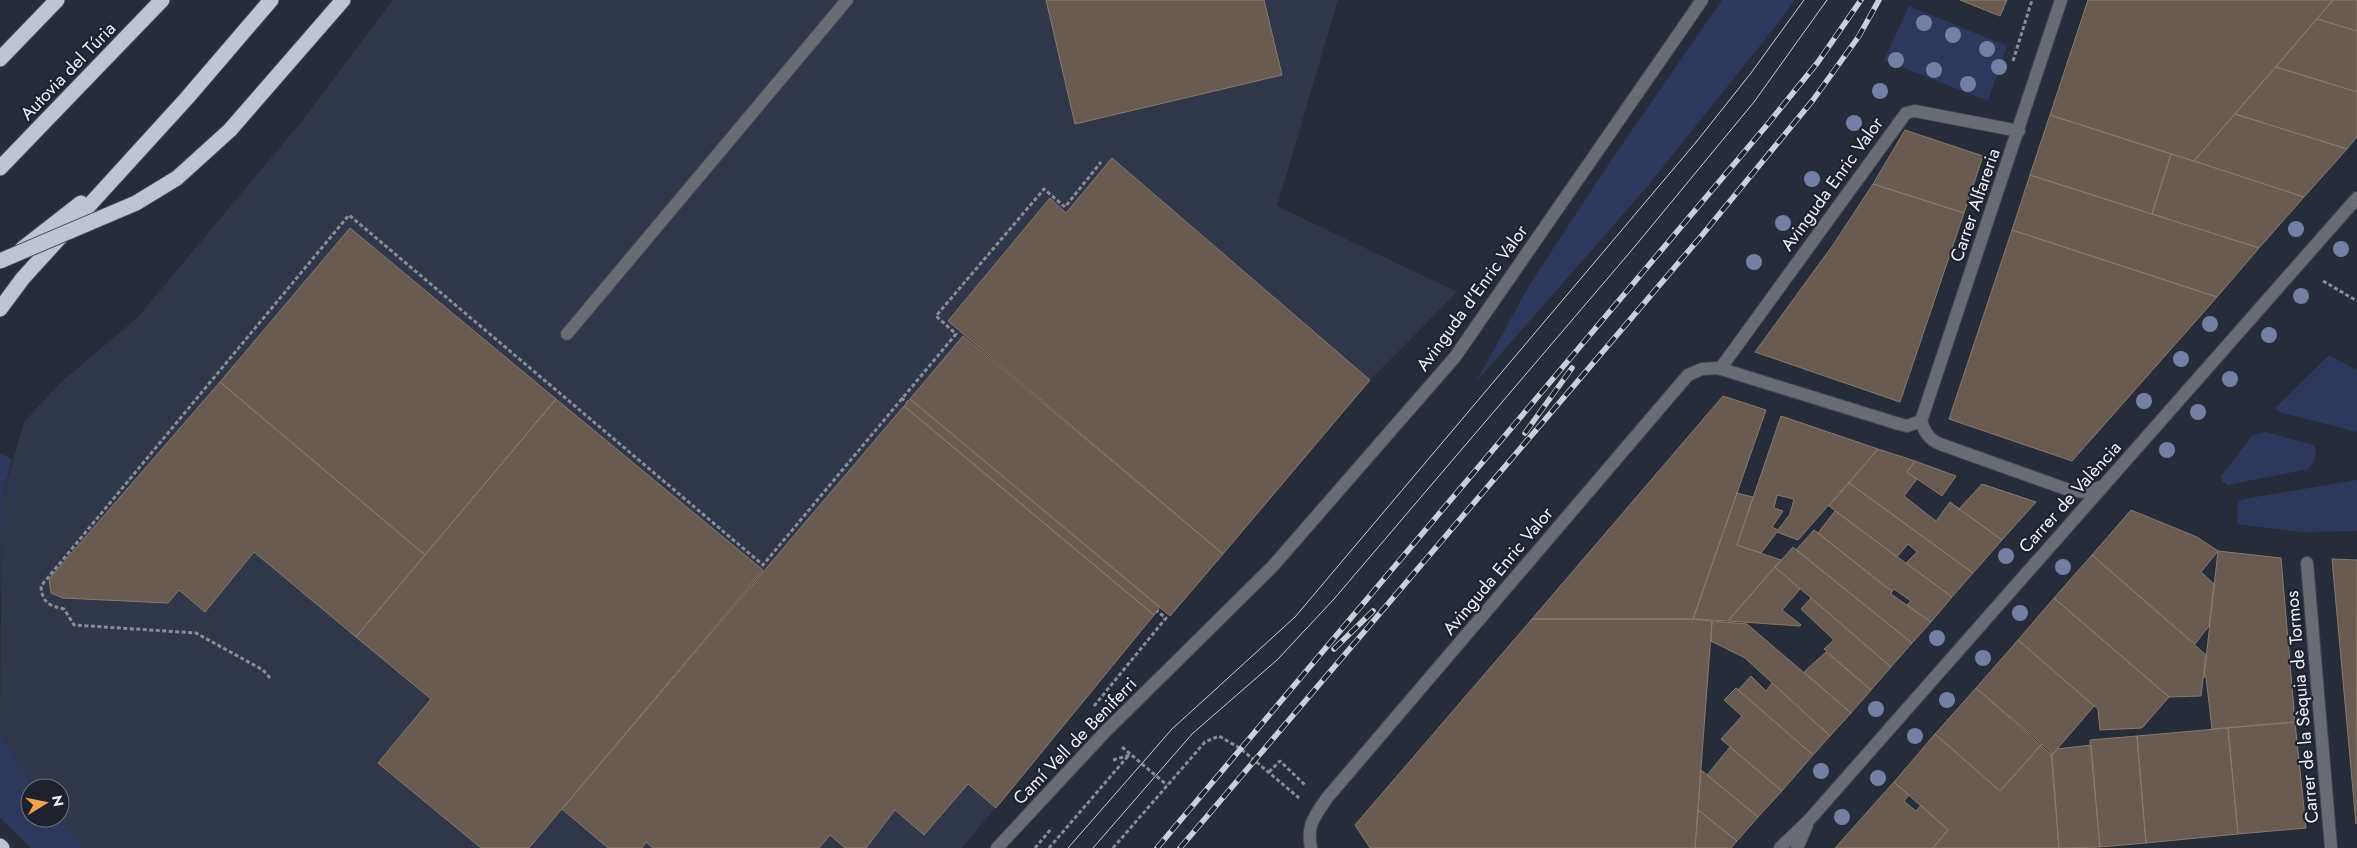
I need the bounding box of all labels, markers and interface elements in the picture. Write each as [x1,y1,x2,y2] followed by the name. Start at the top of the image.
[14,16,122,126] street label: Autovia del Túria
[1774,111,1890,256] street label: Avinguda Enric Valor
[1943,145,2007,265] street label: Carrer Alfareria
[1410,219,1535,377] street label: Avinguda d'Enric Valor
[2013,435,2127,559] street label: Carrer de València
[1437,501,1560,641] street label: Avinguda Enric Valor
[2279,590,2325,824] street label: Carrer de la Sèquia de Tormos
[1007,671,1143,811] street label: Camí Vell de Beniferri
[20,778,70,828] north arrow
[47,794,69,808] text: N

